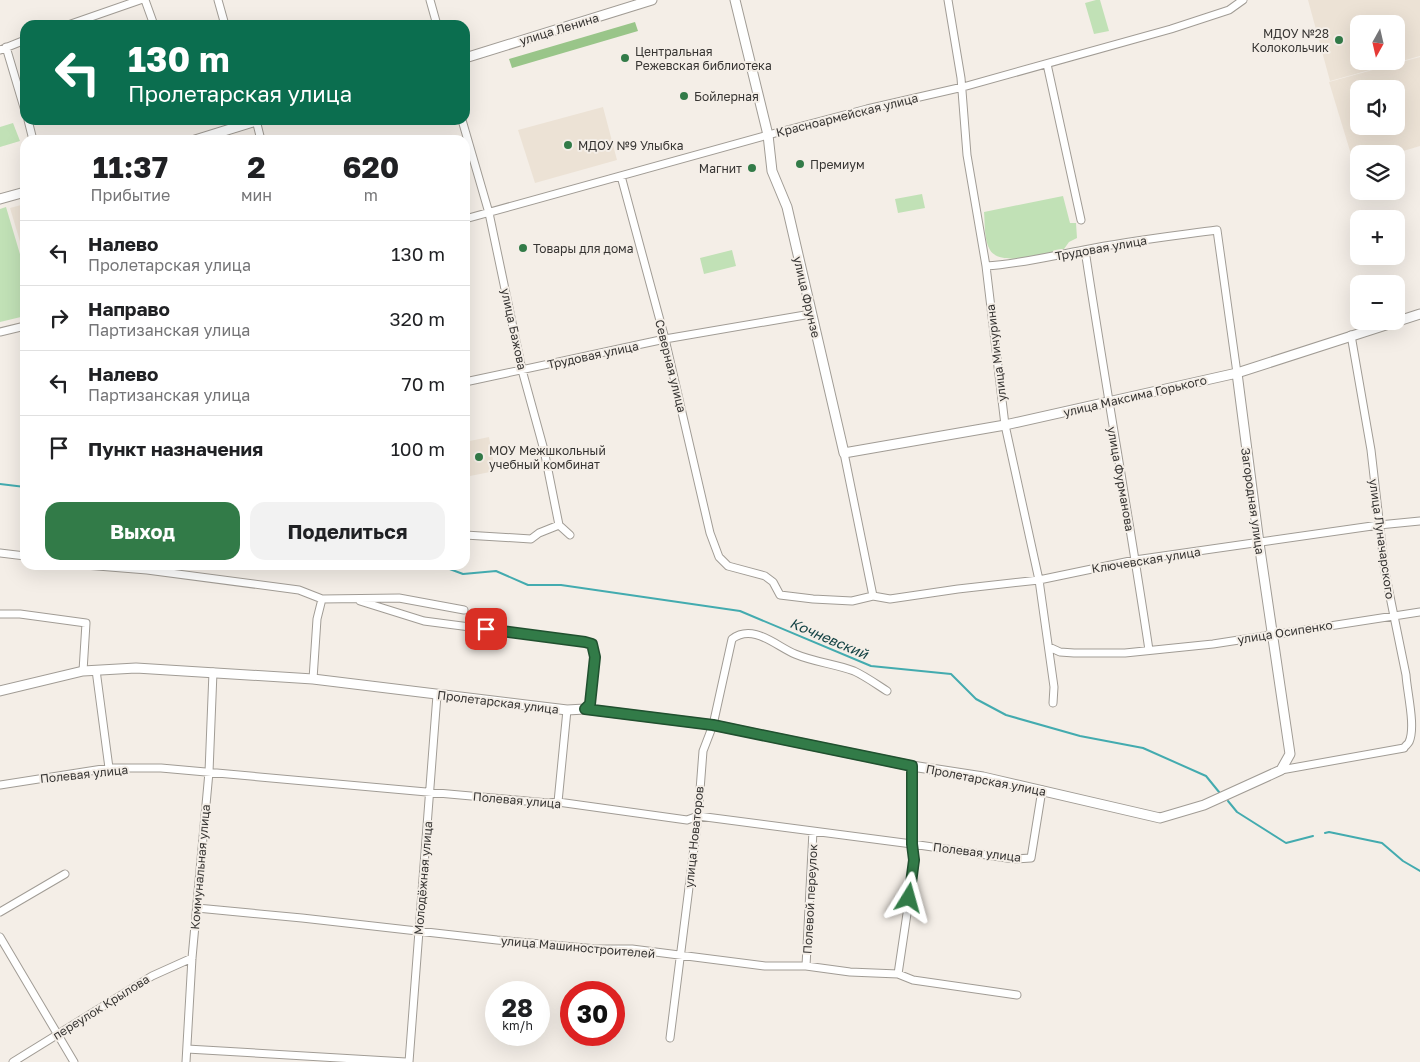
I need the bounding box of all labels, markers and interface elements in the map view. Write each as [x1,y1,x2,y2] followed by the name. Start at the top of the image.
[517,10,601,48] street label: улица Ленина
[1350,15,1405,70] north arrow
[1350,15,1405,330] map controls
[1252,26,1329,55] place label: МДОУ №28 Колокольчик
[1333,34,1345,46] marker: МДОУ №28 Колокольчик
[128,38,230,80] text: 130 m
[45,40,110,105] icon: left
[635,44,772,73] place label: Центральная Режевская библиотека
[619,52,631,64] marker: Центральная Режевская библиотека
[128,80,352,107] text: Пролетарская улица
[1350,80,1405,135] button: sound
[694,89,759,104] place label: Бойлерная
[678,90,690,102] marker: Бойлерная
[774,90,920,140] street label: Красноармейская улица
[578,138,683,153] place label: МДОУ №9 Улыбка
[562,139,574,151] marker: МДОУ №9 Улыбка
[1350,145,1405,200] button: layers
[93,149,168,185] text: 11:37
[247,149,266,185] text: 2
[343,149,399,185] text: 620
[810,157,865,172] place label: Премиум
[794,158,806,170] marker: Премиум
[699,161,742,176] place label: Магнит
[746,162,758,174] marker: Магнит
[91,185,170,205] text: Прибытие
[241,185,272,205] text: мин
[364,185,378,205] text: m
[1350,210,1405,265] button: +
[88,232,158,255] text: Налево
[1054,233,1148,263] street label: Трудовая улица
[45,239,73,267] icon: left
[533,241,634,256] place label: Товары для дома
[391,242,445,265] text: 130 m
[517,242,529,254] marker: Товары для дома
[88,255,251,275] text: Пролетарская улица
[790,255,824,339] street label: улица Фрунзе
[1350,275,1405,330] button: −
[498,287,530,371] street label: улица Бажова
[88,297,170,320] text: Направо
[983,303,1009,403] street label: улица Мичурина
[45,304,73,332] icon: right
[390,307,445,330] text: 320 m
[652,318,690,414] street label: Северная улица
[88,320,250,340] text: Партизанская улица
[546,338,640,372] street label: Трудовая улица
[88,362,158,385] text: Налево
[45,369,73,397] icon: left
[402,372,445,395] text: 70 m
[1062,372,1208,420] street label: улица Максима Горького
[88,385,250,405] text: Партизанская улица
[1104,425,1138,533] street label: улица Фурманова
[45,434,73,462] icon: arrive
[88,437,263,460] text: Пункт назначения
[391,437,445,460] text: 100 m
[489,443,606,472] place label: МОУ Межшкольный учебный комбинат
[1238,447,1268,555] street label: Загородная улица
[473,451,485,463] marker: МОУ Межшкольный учебный комбинат
[1366,478,1398,600] street label: улица Луначарского
[45,502,240,560] button: Выход
[250,502,445,560] button: Поделиться
[1090,544,1202,576] street label: Ключевская улица
[465,608,507,650] pin
[787,614,872,663] water label: Кочневский
[472,615,500,643] icon: arrive
[1236,617,1334,647] street label: улица Осипенко
[436,687,560,717] street label: Пролетарская улица
[925,761,1047,799] street label: Пролетарская улица
[39,762,129,786] street label: Полевая улица
[681,785,707,889] street label: улица Новаторов
[472,789,562,811] street label: Полевая улица
[187,804,213,930] street label: Коммунальная улица
[411,820,435,936] street label: Молодёжная улица
[932,839,1022,865] street label: Полевая улица
[800,843,820,954] street label: Полевой переулок
[882,871,934,923] position arrow
[500,933,656,961] street label: улица Машиностроителей
[50,971,152,1043] street label: переулок Крылова
[560,981,625,1046] speed limit sign: 30
[502,992,533,1023] text: 28
[502,1018,533,1033] text: km/h

